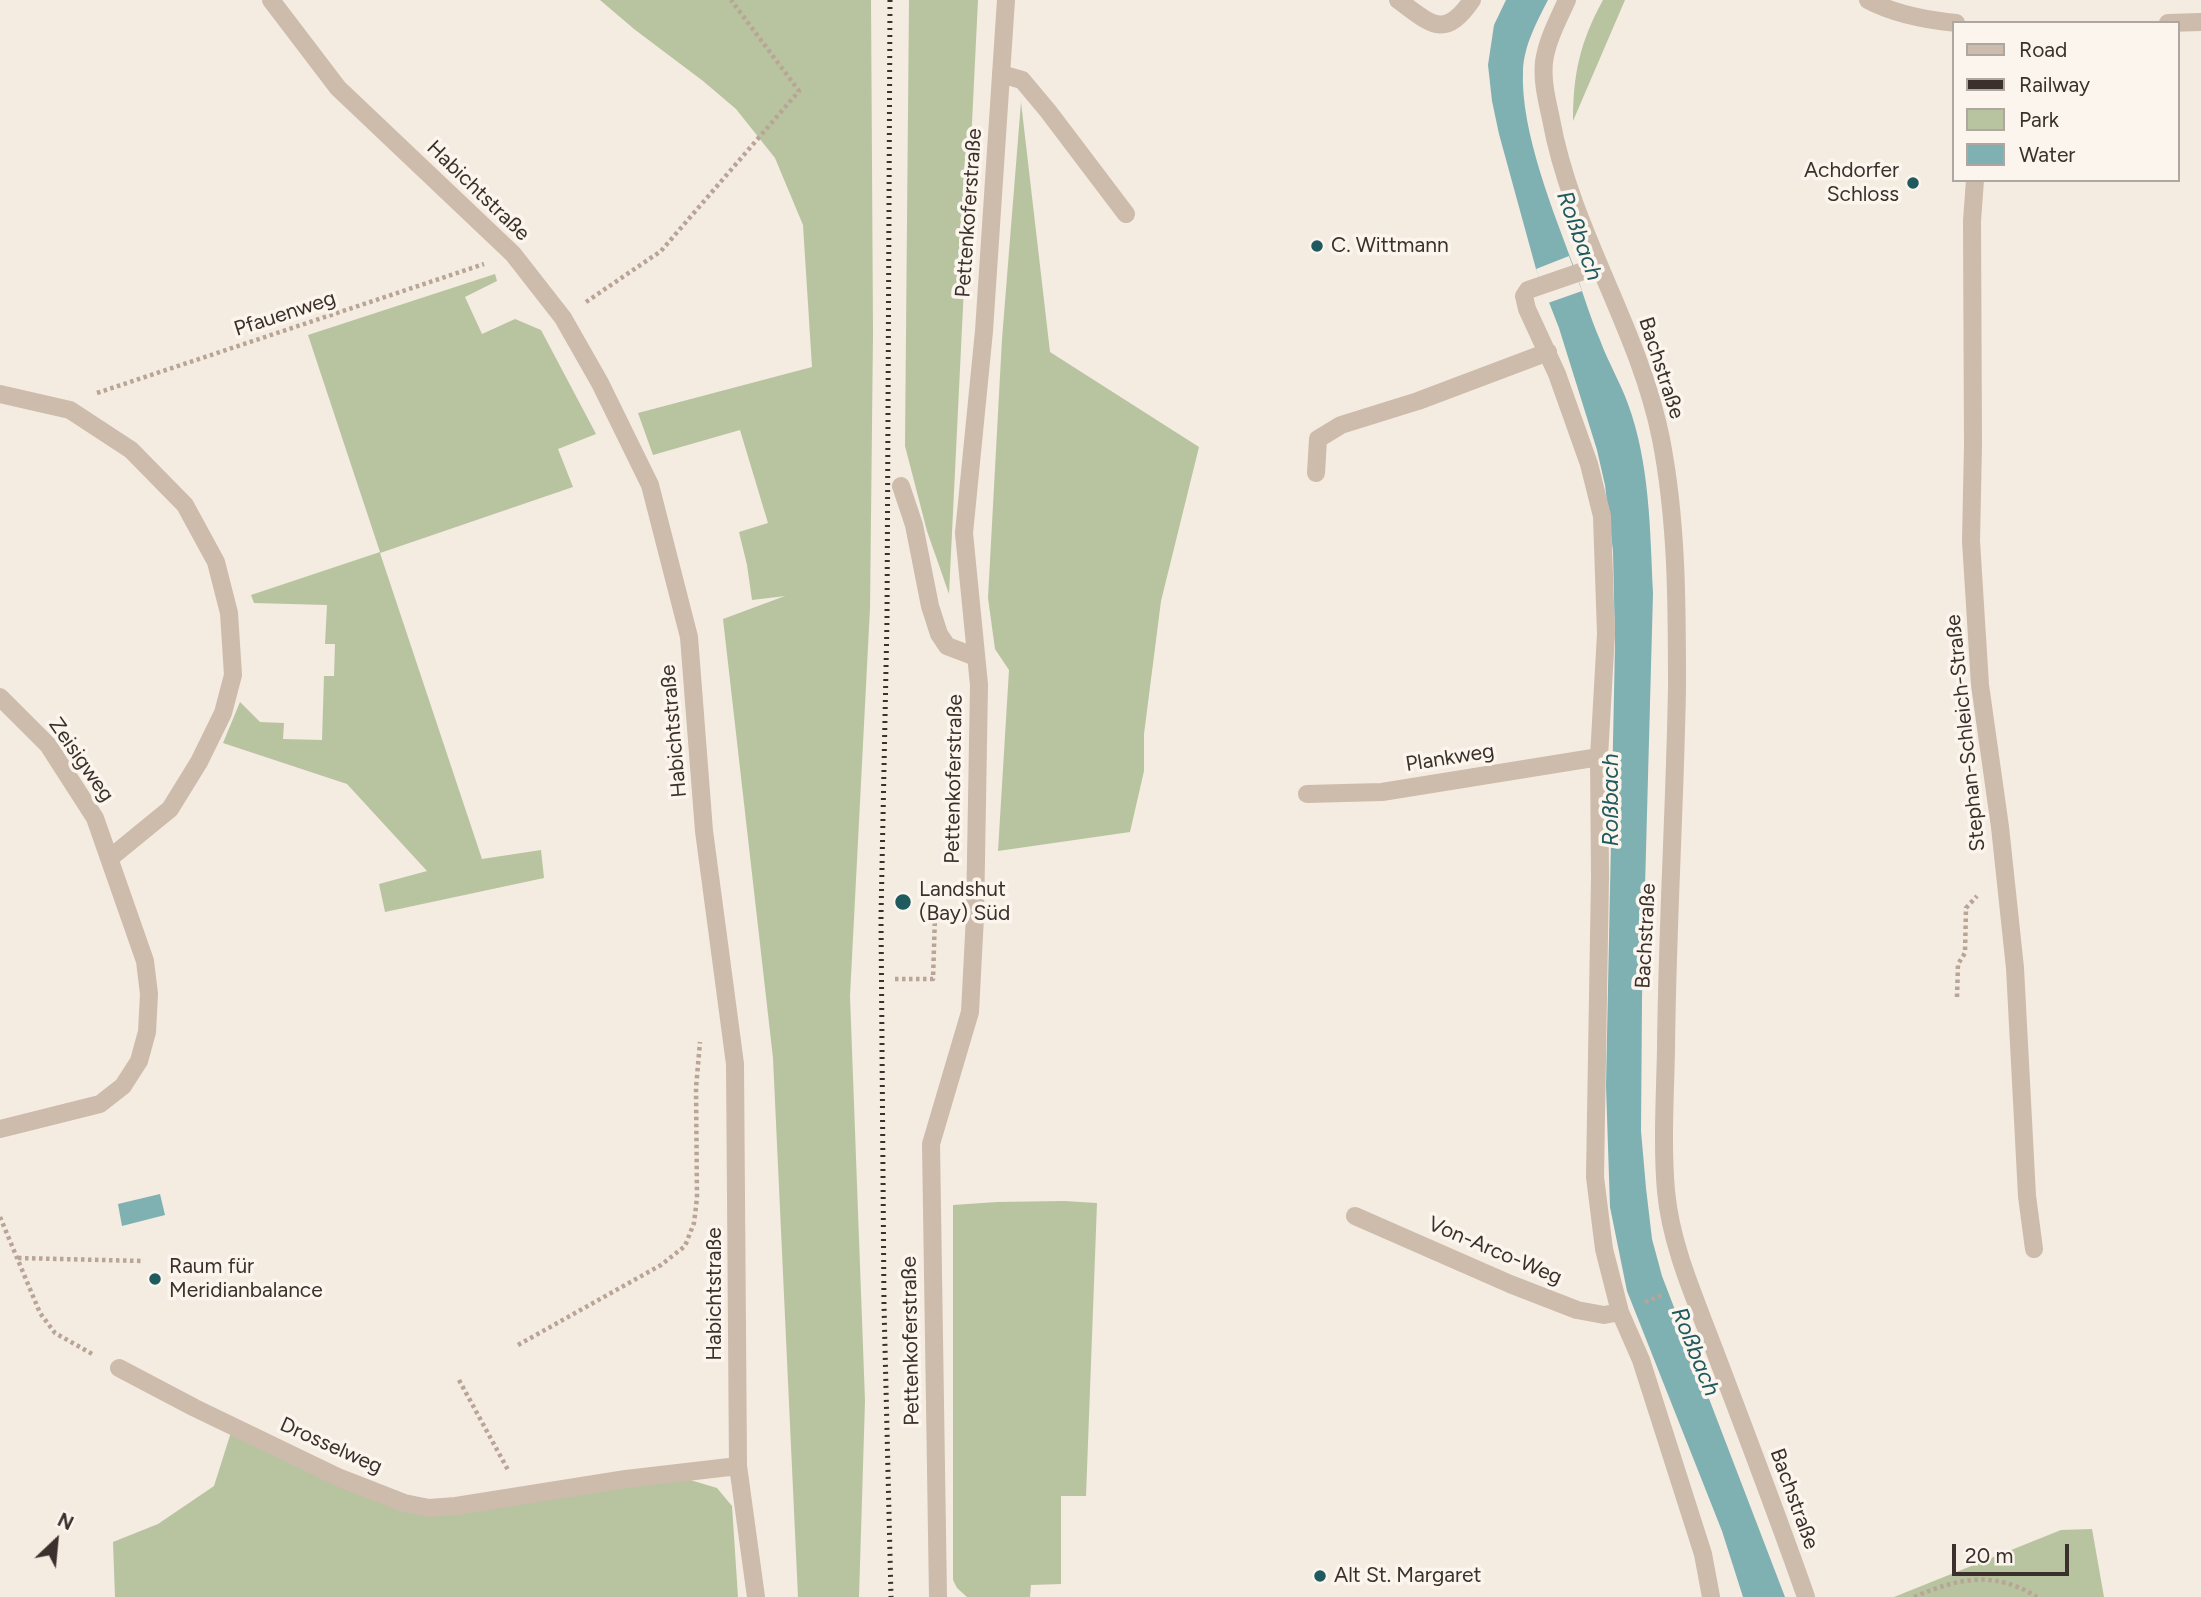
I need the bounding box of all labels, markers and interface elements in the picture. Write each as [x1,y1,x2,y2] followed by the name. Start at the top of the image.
[1952,21,2180,182] legend
[2019,37,2067,62] text: Road
[2019,72,2090,97] text: Railway
[2019,107,2059,132] text: Park
[951,128,987,298] street label: Pettenkoferstraße
[421,136,535,246] street label: Habichtstraße
[2019,142,2075,167] text: Water
[1804,158,1899,208] place label: Achdorfer Schloss
[1905,175,1921,191] marker: Achdorfer Schloss
[1550,188,1608,284] water label: Roßbach
[1331,233,1449,259] place label: C. Wittmann
[1309,238,1325,254] marker: C. Wittmann
[231,286,339,342] street label: Pfauenweg
[1633,314,1689,422] street label: Bachstraße
[1941,613,1991,853] street label: Stephan-Schleich-Straße
[656,663,692,799] street label: Habichtstraße
[940,694,968,864] street label: Pettenkoferstraße
[43,713,119,807] street label: Zeisigweg
[1404,739,1496,777] street label: Plankweg
[1597,753,1625,847] water label: Roßbach
[919,877,1010,927] place label: Landshut (Bay) Süd
[1631,883,1661,989] street label: Bachstraße
[893,892,913,912] marker: Landshut (Bay) Süd
[1424,1211,1566,1291] street label: Von-Arco-Weg
[702,1227,728,1361] street label: Habichtstraße
[169,1254,323,1304] place label: Raum für Meridianbalance
[897,1256,925,1426] street label: Pettenkoferstraße
[147,1271,163,1287] marker: Raum für Meridianbalance
[1665,1304,1725,1400] water label: Roßbach
[276,1412,386,1480] street label: Drosselweg
[1764,1445,1824,1553] street label: Bachstraße
[21,1506,91,1576] north arrow
[54,1508,77,1535] text: N
[1956,1530,2073,1574] scale bar
[1965,1543,2013,1568] text: 20 m
[1334,1563,1481,1589] place label: Alt St. Margaret
[1312,1568,1328,1584] marker: Alt St. Margaret

